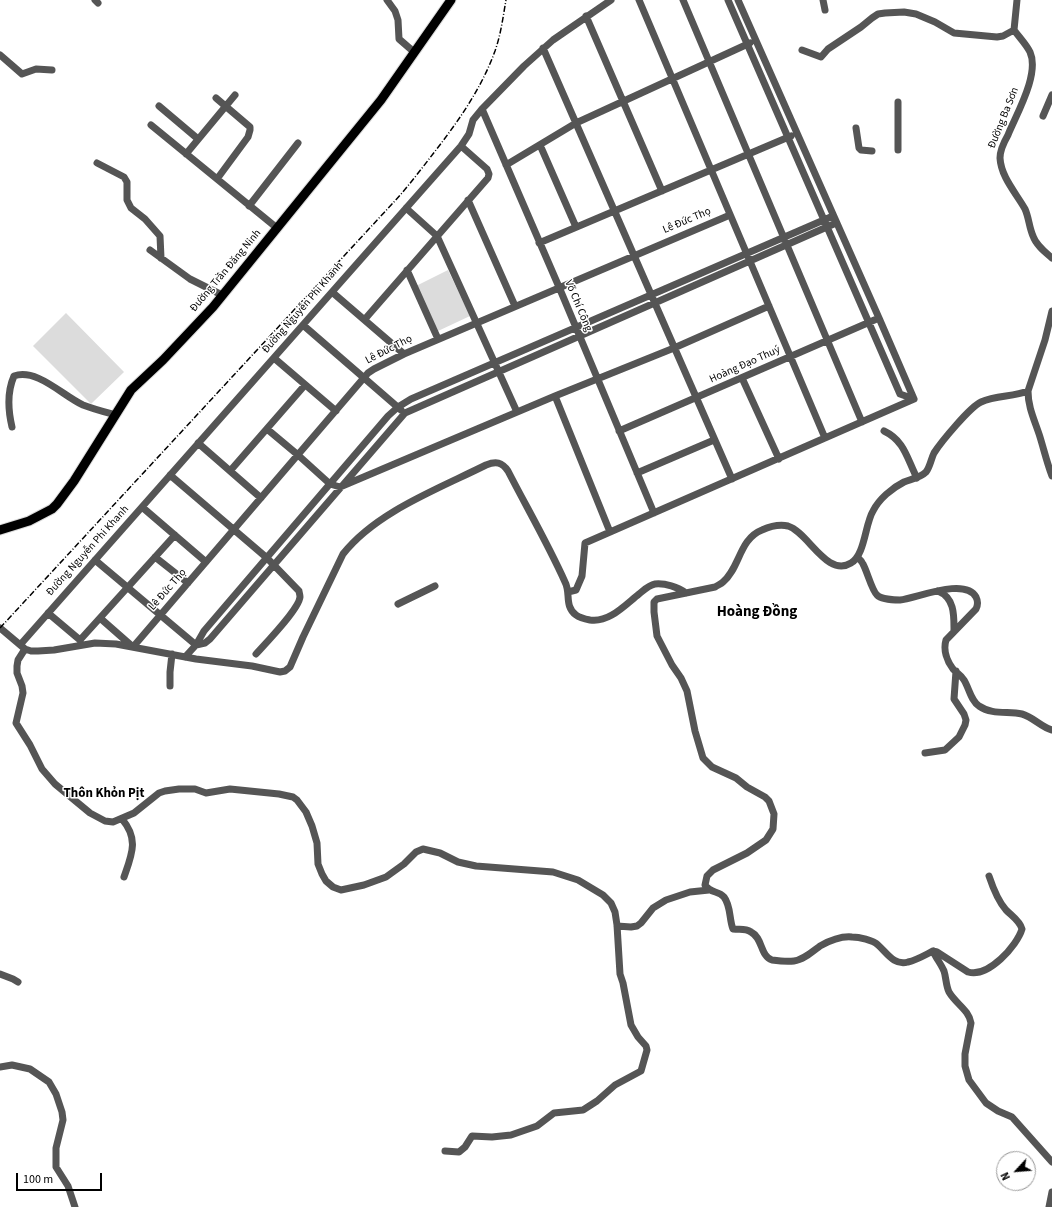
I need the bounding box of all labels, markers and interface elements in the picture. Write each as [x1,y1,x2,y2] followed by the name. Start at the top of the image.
[986,86,1022,150] street label: Đường Ba Sơn
[661,205,713,237] street label: Lê Đức Thọ
[188,227,264,315] street label: Đường Trần Đăng Ninh
[260,259,346,357] street label: Đường Nguyễn Phi Khanh
[561,278,595,334] street label: Võ Chí Công
[363,333,415,367] street label: Lê Đức Thọ
[708,344,782,386] street label: Hoàng Đạo Thuý
[44,503,132,599] street label: Đường Nguyễn Phi Khanh
[146,566,190,614] street label: Lê Đức Thọ
[717,604,797,622] district label: Hoàng Đồng
[64,786,144,802] district label: Thôn Khỏn Pịt
[996,1151,1036,1191] north arrow
[18,1165,104,1191] scale bar
[997,1169,1014,1183] text: N
[23,1171,53,1188] text: 100 m

